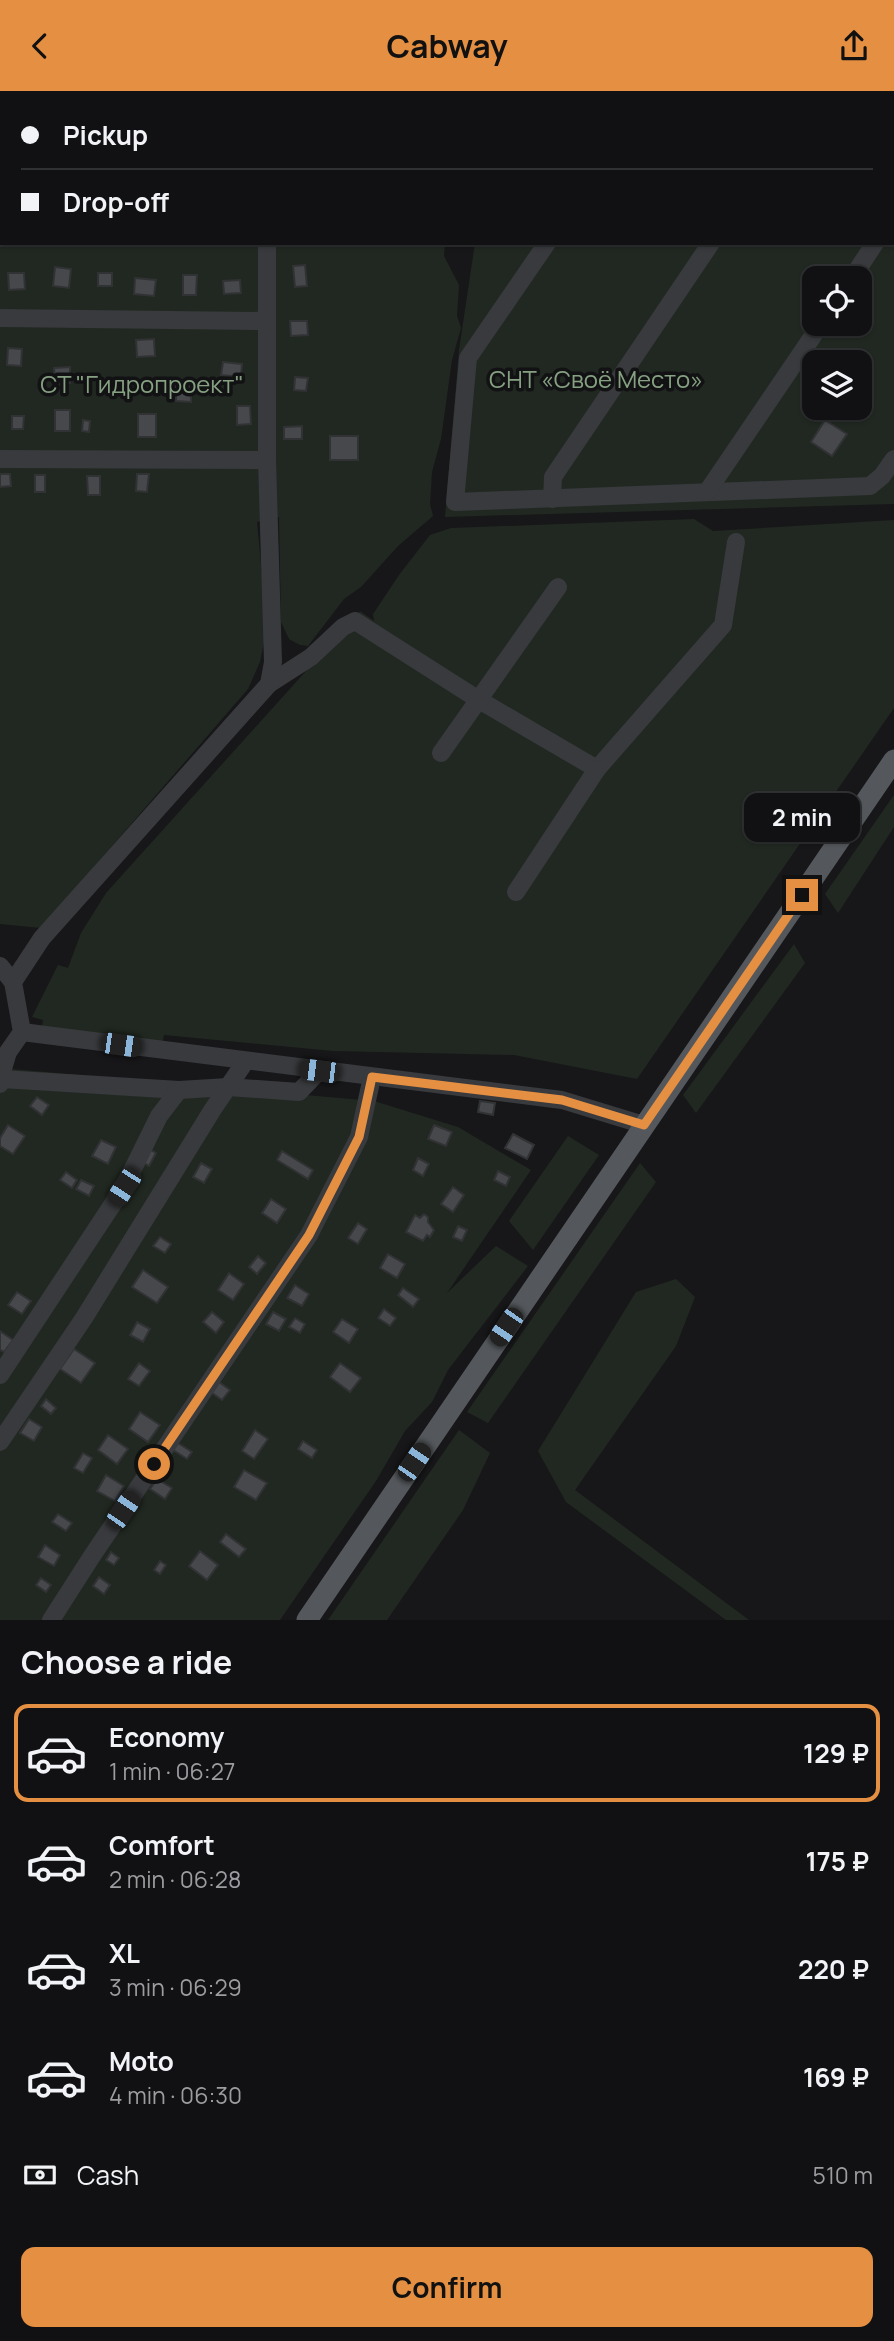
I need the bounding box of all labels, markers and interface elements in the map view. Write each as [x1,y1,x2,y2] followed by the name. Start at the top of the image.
[386,24,508,68] text: Cabway
[21,27,59,65] icon: back
[835,27,873,65] icon: share
[63,117,148,153] text: Pickup
[63,184,169,220] text: Drop-off
[802,266,872,420] map controls
[802,266,872,336] button: locate
[802,350,872,420] button: layers
[489,362,703,395] park label: СНТ «Своё Место»
[40,367,244,400] park label: СТ "Гидропроект"
[744,793,860,843] callout: 2 min
[772,801,832,833] text: 2 min
[786,879,818,911] route end
[99,1032,144,1058] car
[297,1058,342,1084] car
[104,1164,145,1210] car
[486,1304,527,1350] car
[394,1439,435,1485] car
[138,1448,170,1480] route start
[103,1487,144,1533] car
[21,1640,232,1684] text: Choose a ride
[109,1719,224,1755] text: Economy
[25,1722,88,1785] icon: car
[803,1735,869,1771] text: 129 ₽
[109,1755,235,1787] text: 1 min · 06:27
[109,1827,215,1863] text: Comfort
[25,1830,88,1893] icon: car
[805,1843,869,1879] text: 175 ₽
[109,1863,241,1895] text: 2 min · 06:28
[109,1935,140,1971] text: XL
[25,1938,88,2001] icon: car
[798,1951,869,1987] text: 220 ₽
[109,1971,242,2003] text: 3 min · 06:29
[109,2043,174,2079] text: Moto
[25,2046,88,2109] icon: car
[803,2059,869,2095] text: 169 ₽
[109,2079,242,2111] text: 4 min · 06:30
[21,2156,59,2194] icon: cash
[77,2157,139,2193] text: Cash
[813,2159,873,2191] text: 510 m
[21,2247,873,2327] button: Confirm

